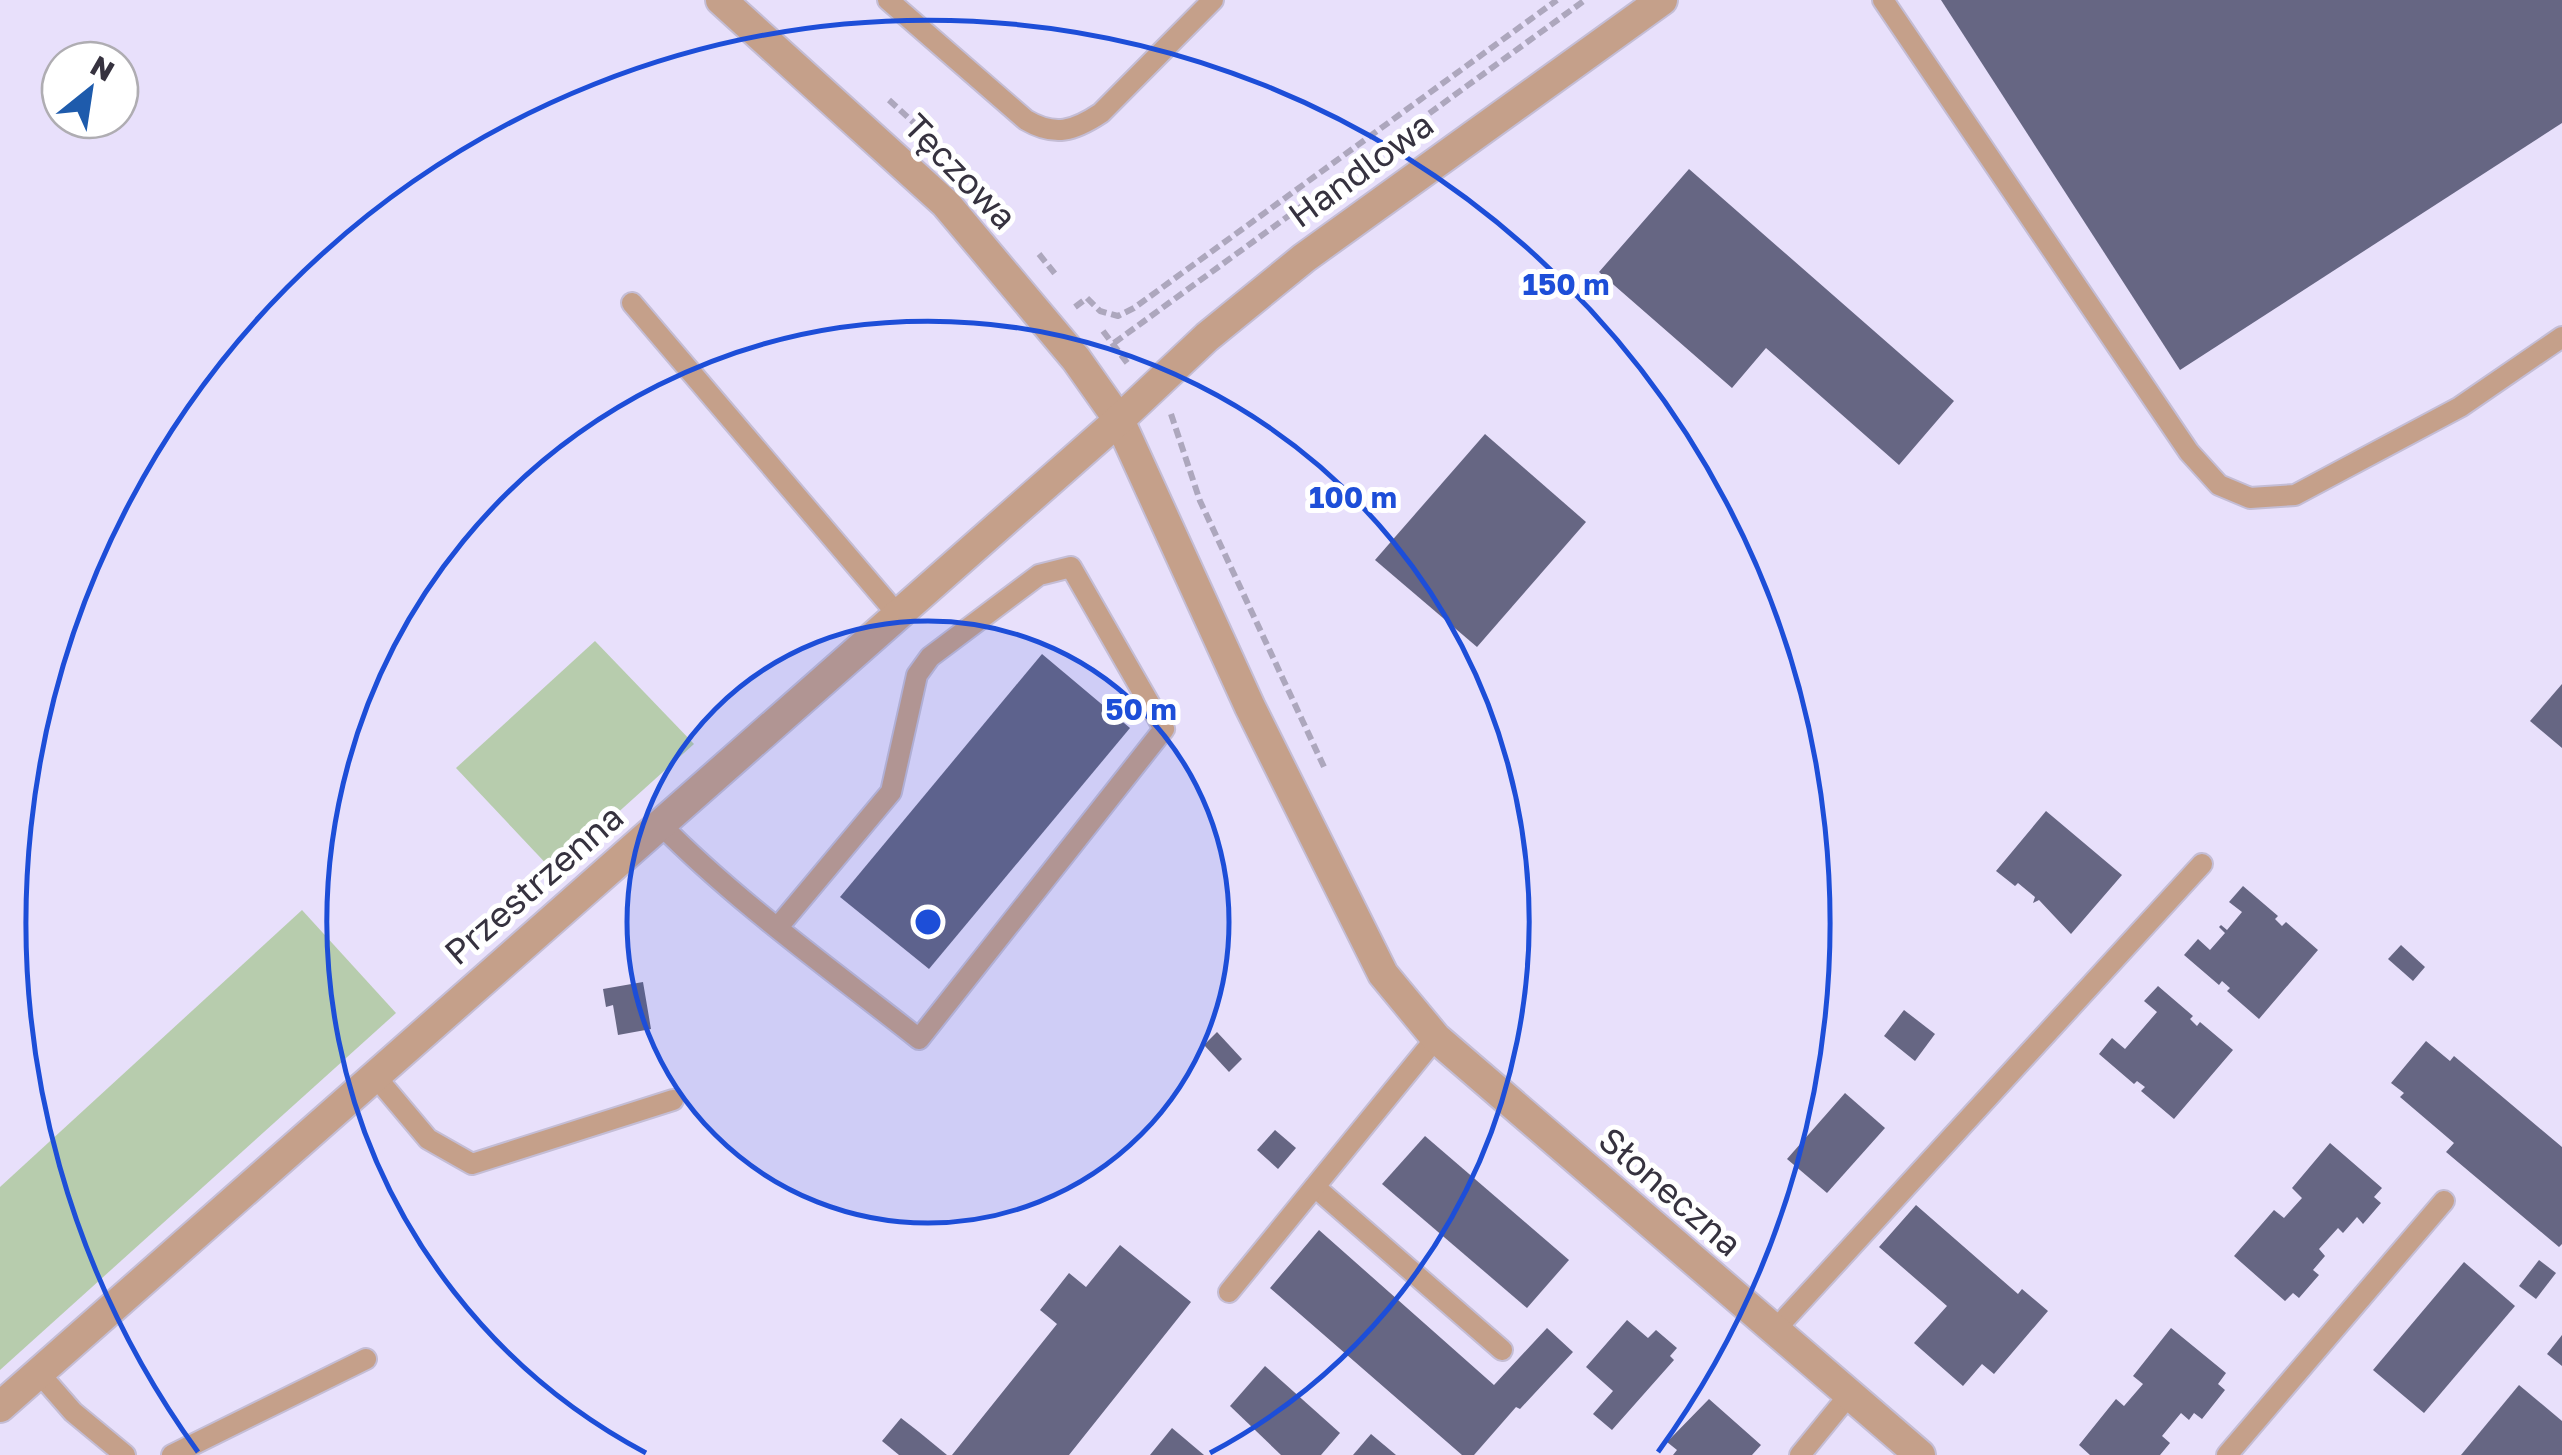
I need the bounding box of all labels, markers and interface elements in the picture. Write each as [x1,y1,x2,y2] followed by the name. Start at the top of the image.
[40,40,140,140] north arrow
[85,48,120,88] text: N
[1280,103,1441,236] street label: Handlowa
[896,105,1026,238] street label: Tęczowa
[1523,266,1610,302] text: 150 m
[1309,479,1397,515] text: 100 m
[1105,691,1177,727] text: 50 m
[436,795,631,973] street label: Przestrzenna
[910,904,946,940] centre of rings
[1591,1118,1750,1265] street label: Słoneczna

